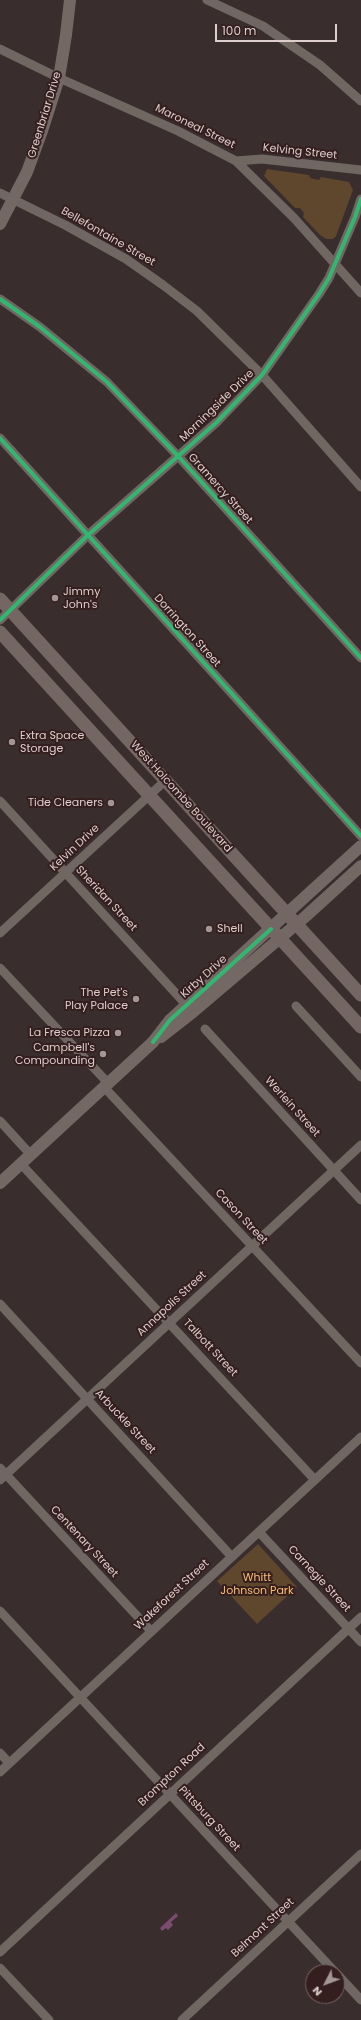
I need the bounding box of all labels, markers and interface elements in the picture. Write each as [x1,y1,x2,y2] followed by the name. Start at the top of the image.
[217,16,339,42] scale bar
[222,22,256,39] text: 100 m
[26,70,64,160] street label: Greenbriar Drive
[153,102,237,152] street label: Maroneal Street
[262,142,338,162] street label: Kelving Street
[59,205,157,269] street label: Bellefontaine Street
[177,367,257,445] street label: Morningside Drive
[185,451,255,527] street label: Gramercy Street
[63,585,100,611] place label: Jimmy John's
[151,592,223,670] street label: Dorrington Street
[50,593,60,603] marker: Jimmy John's
[20,729,84,755] place label: Extra Space Storage
[7,737,17,747] marker: Extra Space Storage
[127,739,235,855] street label: West Holcombe Boulevard
[28,796,103,810] place label: Tide Cleaners
[106,798,116,808] marker: Tide Cleaners
[48,822,102,874] street label: Kelvin Drive
[72,864,140,934] street label: Sheridan Street
[217,922,243,936] place label: Shell
[204,924,214,934] marker: Shell
[178,953,230,1001] street label: Kirby Drive
[65,986,128,1012] place label: The Pet's Play Palace
[131,994,141,1004] marker: The Pet's Play Palace
[29,1026,110,1040] place label: La Fresca Pizza
[113,1028,123,1038] marker: La Fresca Pizza
[15,1041,95,1067] place label: Campbell's Compounding
[98,1049,108,1059] marker: Campbell's Compounding
[262,1074,322,1140] street label: Werlein Street
[212,1187,270,1247] street label: Cason Street
[135,1269,209,1339] street label: Annapolis Street
[180,1317,240,1379] street label: Talbott Street
[92,1387,158,1457] street label: Arbuckle Street
[47,1503,121,1581] street label: Centenary Street
[285,1543,353,1615] street label: Carnegie Street
[132,1557,212,1633] street label: Wakeforest Street
[220,1571,294,1597] park label: Whitt Johnson Park
[136,1741,208,1809] street label: Brompton Road
[176,1784,242,1854] street label: Pittsburg Street
[229,1896,297,1960] street label: Belmont Street
[305,1964,345,2004] north arrow
[308,1983,326,2000] text: N

